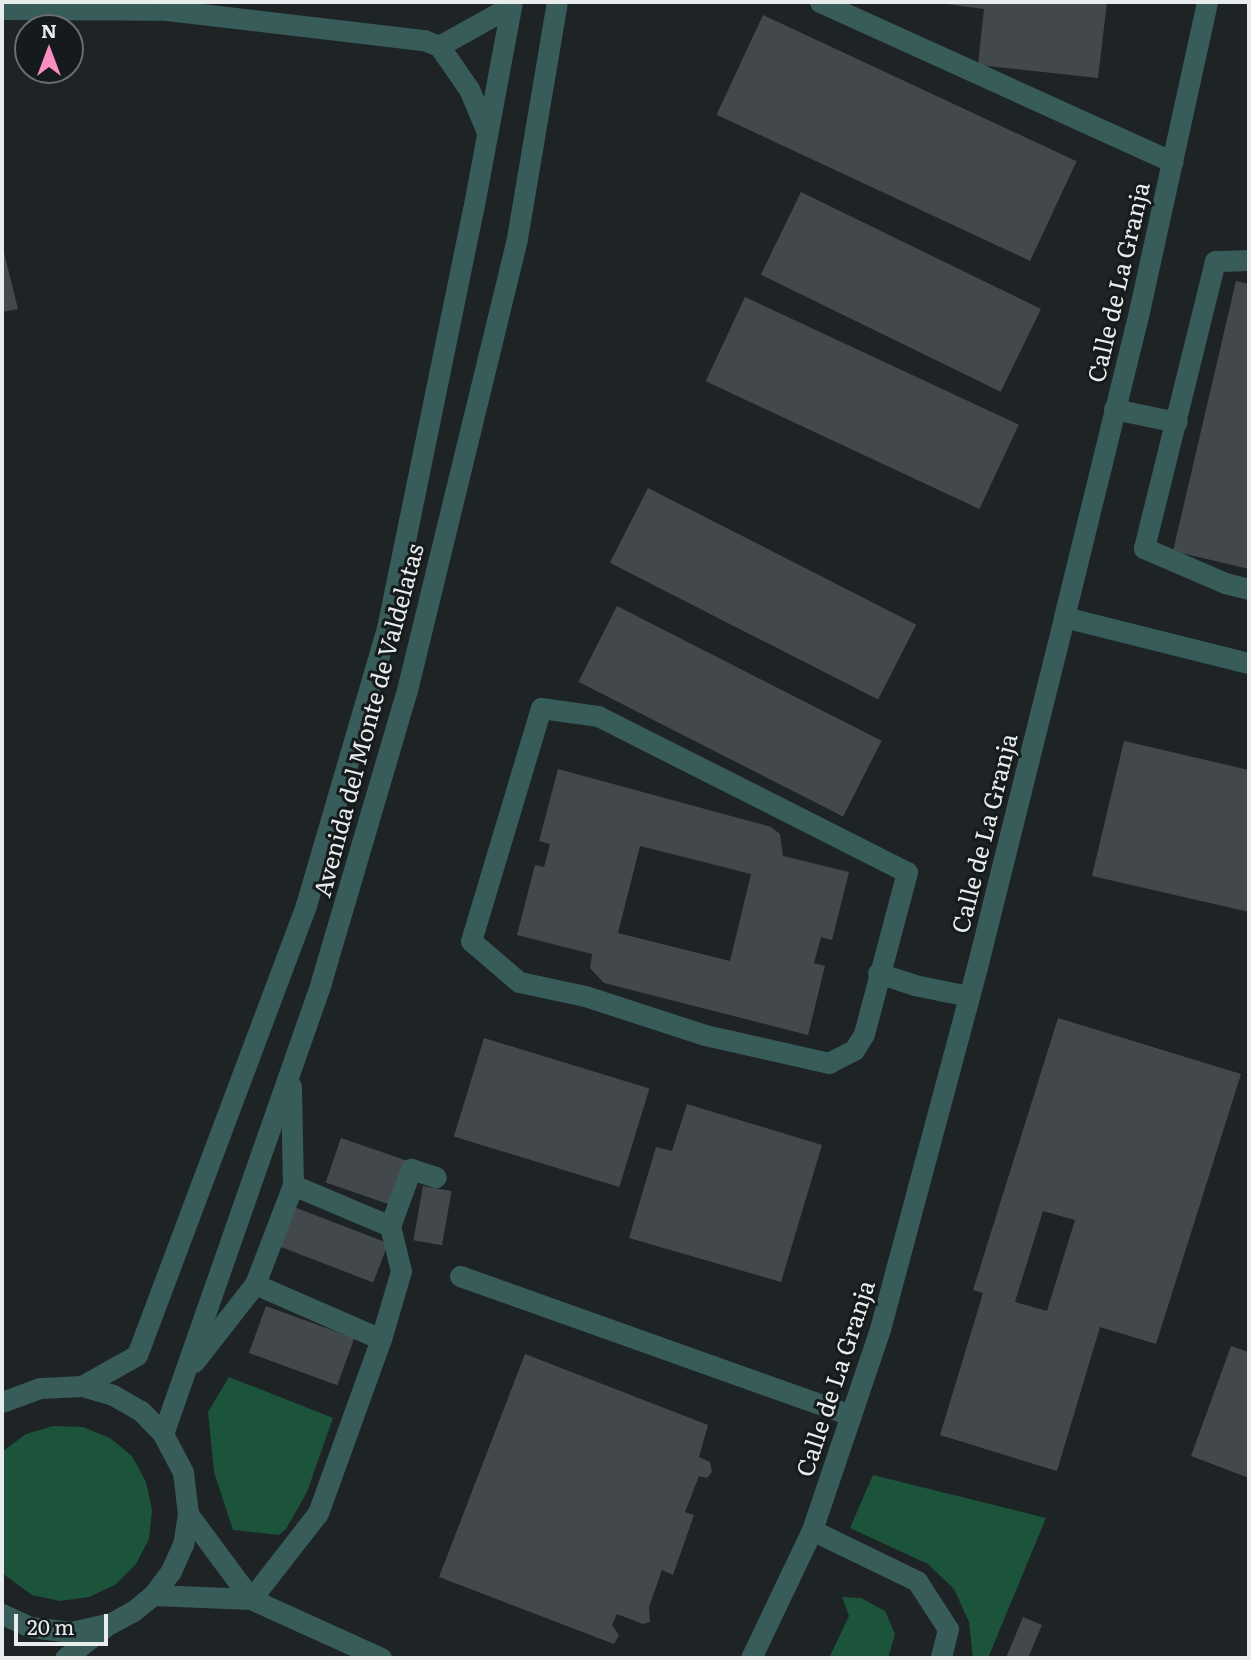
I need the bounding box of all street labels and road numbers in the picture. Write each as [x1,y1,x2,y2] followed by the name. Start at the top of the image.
[1080,179,1154,385] street label: Calle de La Granja
[306,540,428,900] street label: Avenida del Monte de Valdelatas
[944,730,1022,936] street label: Calle de La Granja
[789,1276,879,1480] street label: Calle de La Granja

